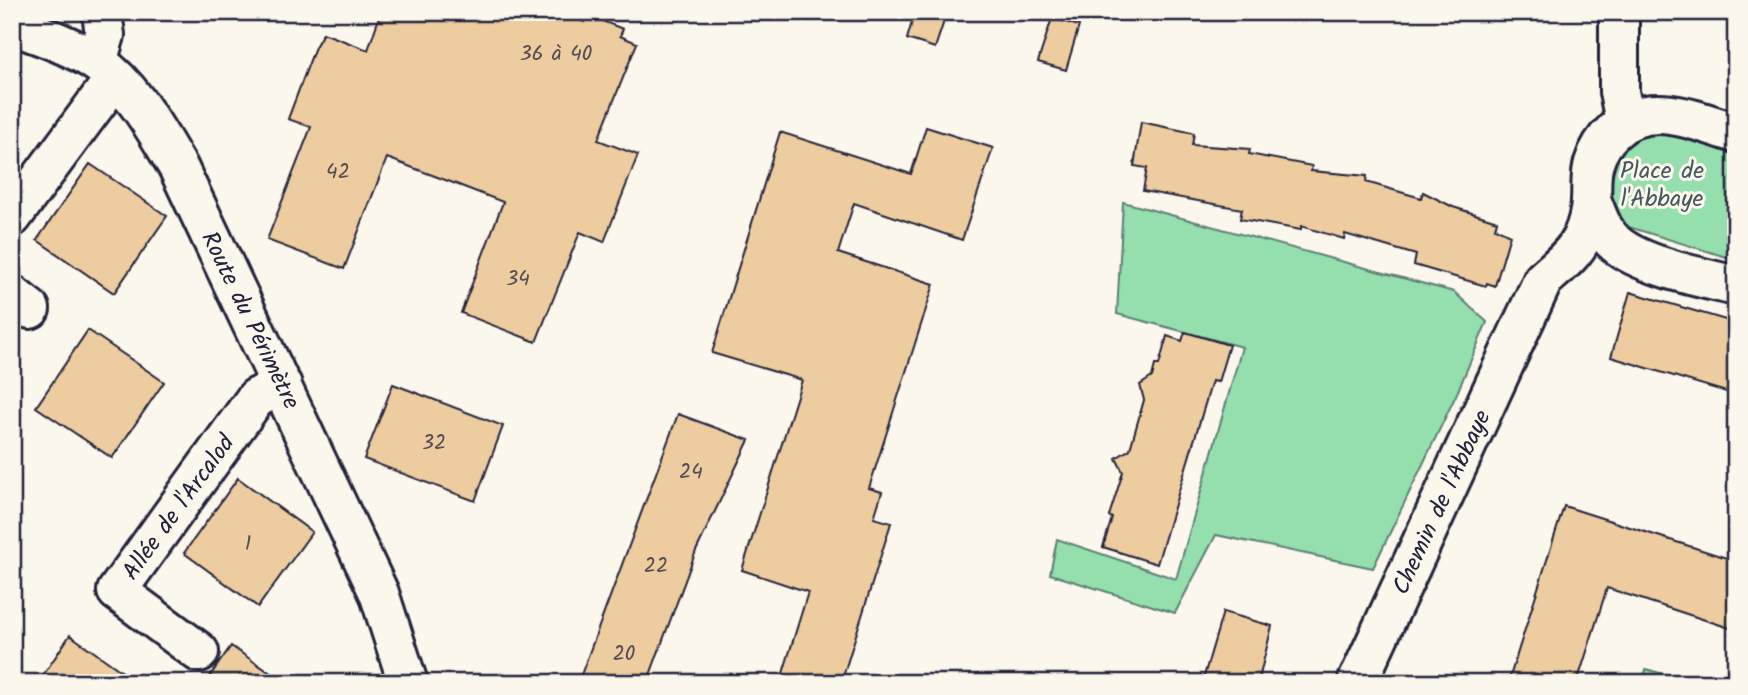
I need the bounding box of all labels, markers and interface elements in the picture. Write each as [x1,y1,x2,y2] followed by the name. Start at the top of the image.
[520,38,592,71] house number: 36 à 40
[1620,152,1704,219] park label: Place de l'Abbaye
[326,156,350,189] house number: 42
[190,225,310,417] street label: Route du Périmètre
[506,263,530,296] house number: 34
[1382,404,1502,602] street label: Chemin de l'Abbaye
[113,426,246,589] street label: Allée de l'Arcalod
[422,427,446,460] house number: 32
[679,456,703,489] house number: 24
[245,528,251,561] house number: 1
[644,550,668,583] house number: 22
[613,638,635,671] house number: 20

